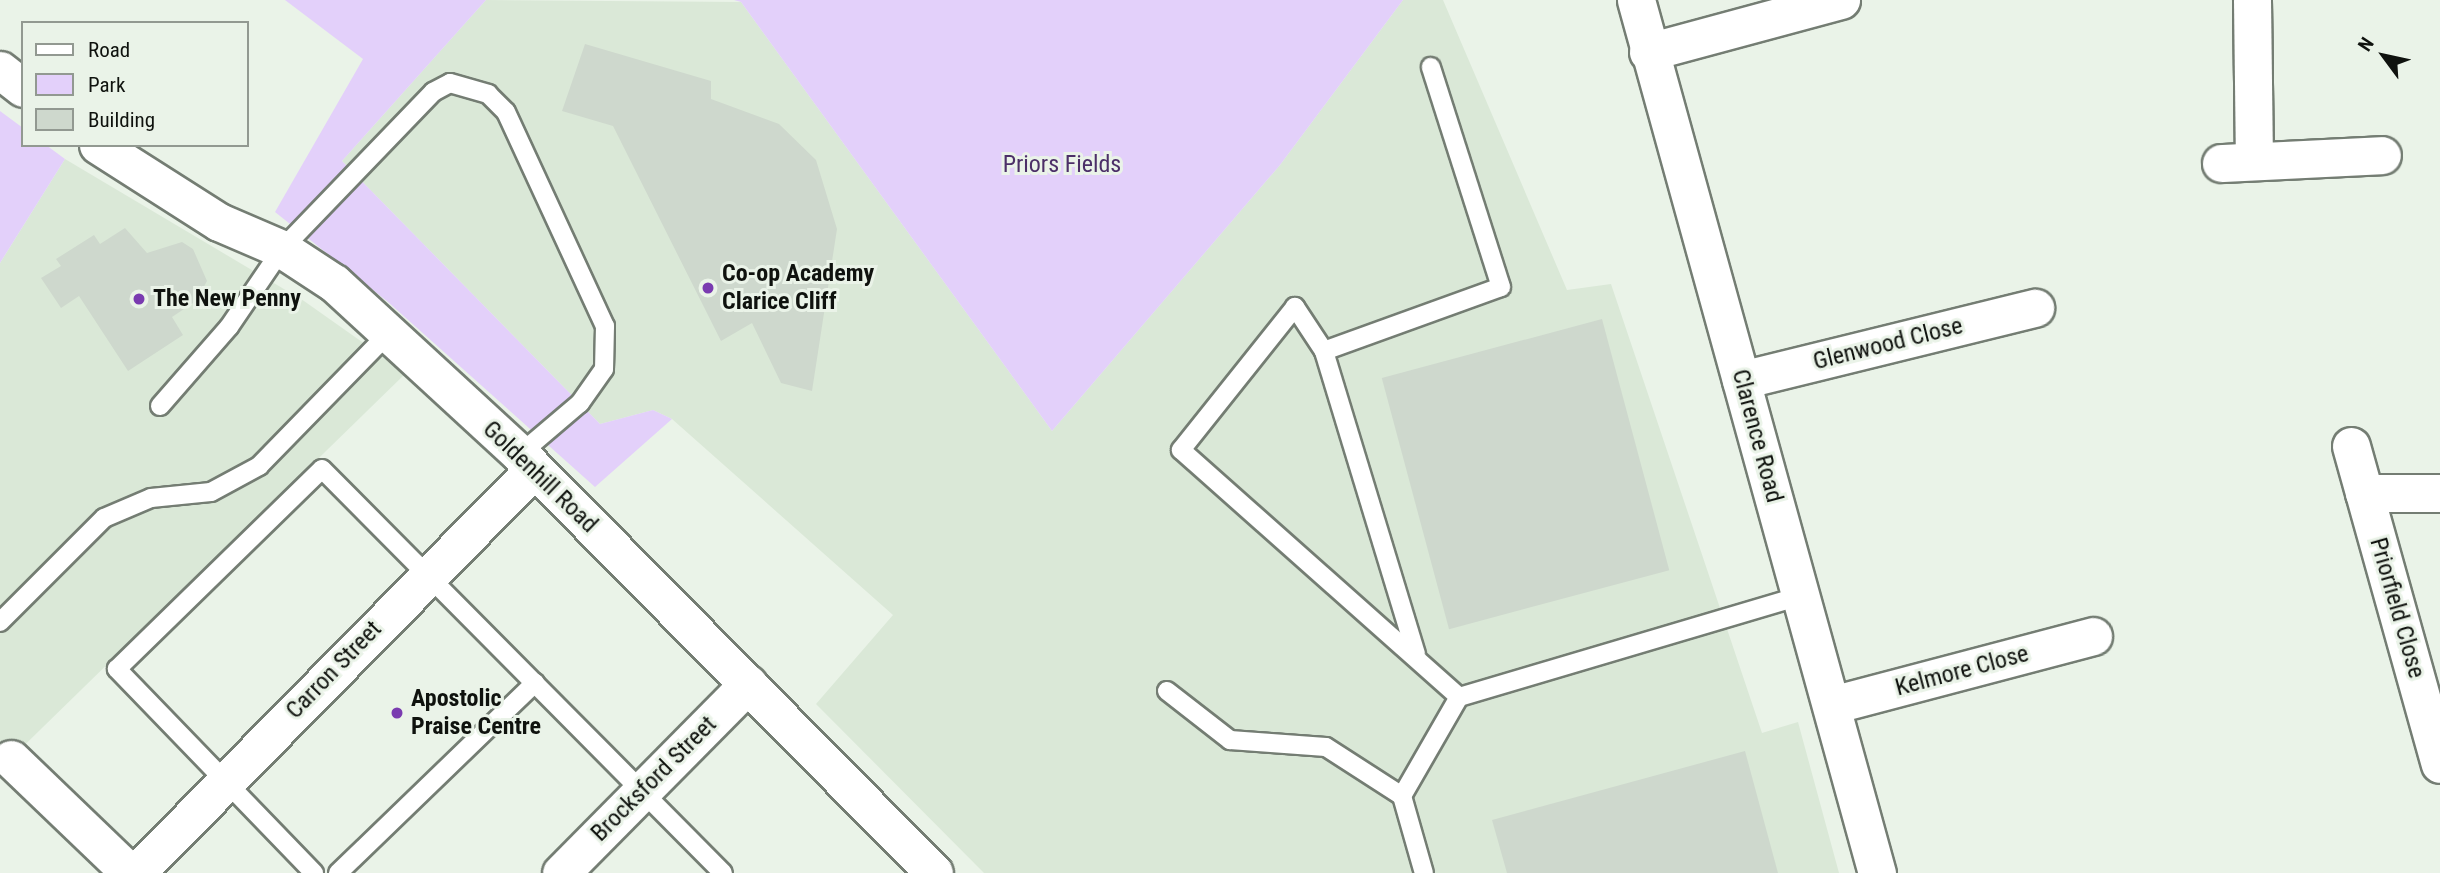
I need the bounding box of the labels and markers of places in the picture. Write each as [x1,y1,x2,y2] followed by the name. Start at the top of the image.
[722,260,874,316] place label: Co-op Academy Clarice Cliff
[700,280,716,296] marker: Co-op Academy Clarice Cliff
[153,285,301,313] place label: The New Penny
[131,291,147,307] marker: The New Penny
[411,685,541,741] place label: Apostolic Praise Centre
[389,705,405,721] marker: Apostolic Praise Centre

